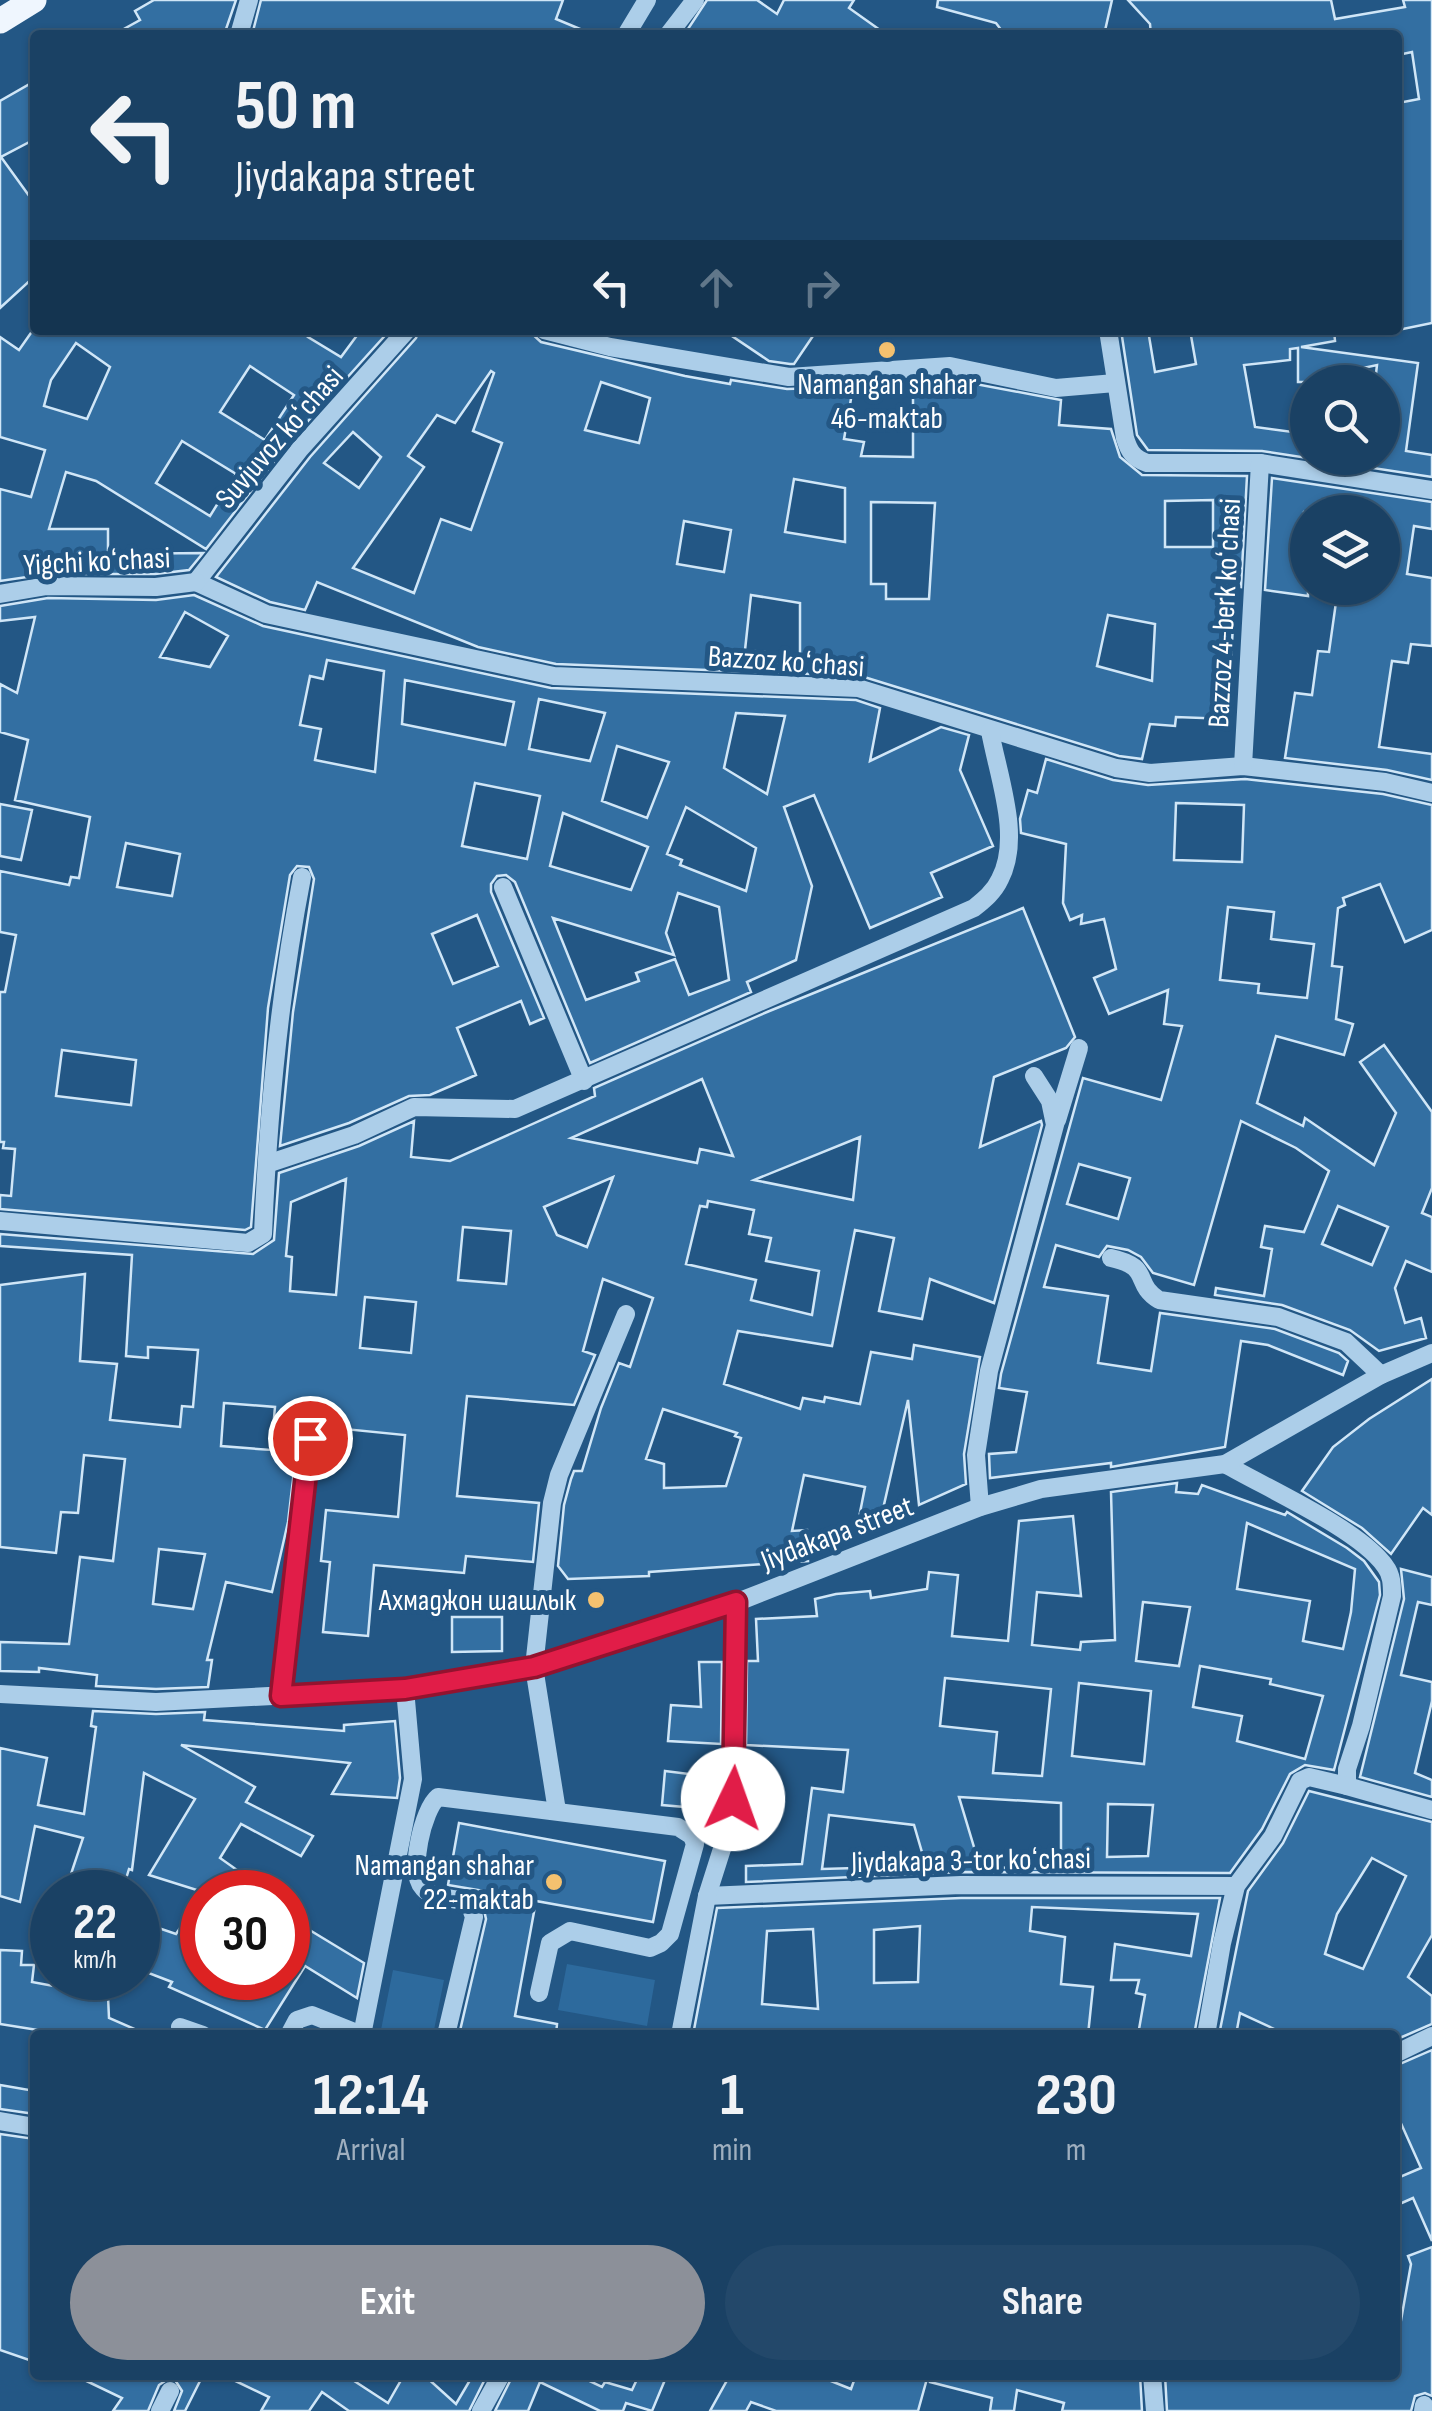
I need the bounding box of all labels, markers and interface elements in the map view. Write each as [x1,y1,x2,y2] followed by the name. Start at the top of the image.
[235,65,356,149] text: 50 m
[70,70,200,200] icon: left
[235,150,475,205] text: Jiydakapa street
[584,260,639,315] icon: left
[689,260,744,315] icon: ahead
[794,260,849,315] icon: right
[876,339,898,361] marker: Namangan shahar 46-maktab
[208,359,351,516] street label: Suvjuvoz koʻchasi
[1290,365,1400,605] map controls
[1290,365,1400,475] button: search
[797,367,977,437] place label: Namangan shahar 46-maktab
[1290,495,1400,605] button: layers
[1201,497,1249,729] street label: Bazzoz 4-berk koʻchasi
[23,540,171,584] street label: Yigchi koʻchasi
[707,639,865,685] street label: Bazzoz koʻchasi
[268,1396,353,1481] pin
[283,1411,338,1466] icon: arrive
[755,1488,919,1580] street label: Jiydakapa street
[378,1583,577,1619] place label: Ахмаджон шашлык
[585,1589,607,1611] marker: Ахмаджон шашлык
[681,1747,785,1851] position arrow
[850,1841,1091,1881] street label: Jiydakapa 3-tor koʻchasi
[355,1848,534,1918] place label: Namangan shahar 22-maktab
[180,1870,310,2000] speed limit sign: 30
[543,1871,565,1893] marker: Namangan shahar 22-maktab
[73,1893,117,1953] text: 22
[73,1945,117,1976] text: km/h
[313,2060,429,2132] text: 12:14
[720,2060,744,2132] text: 1
[1035,2060,1117,2132] text: 230
[337,2131,405,2170] text: Arrival
[712,2131,752,2170] text: min
[1066,2131,1086,2170] text: m
[70,2245,705,2360] button: Exit
[725,2245,1360,2360] button: Share

